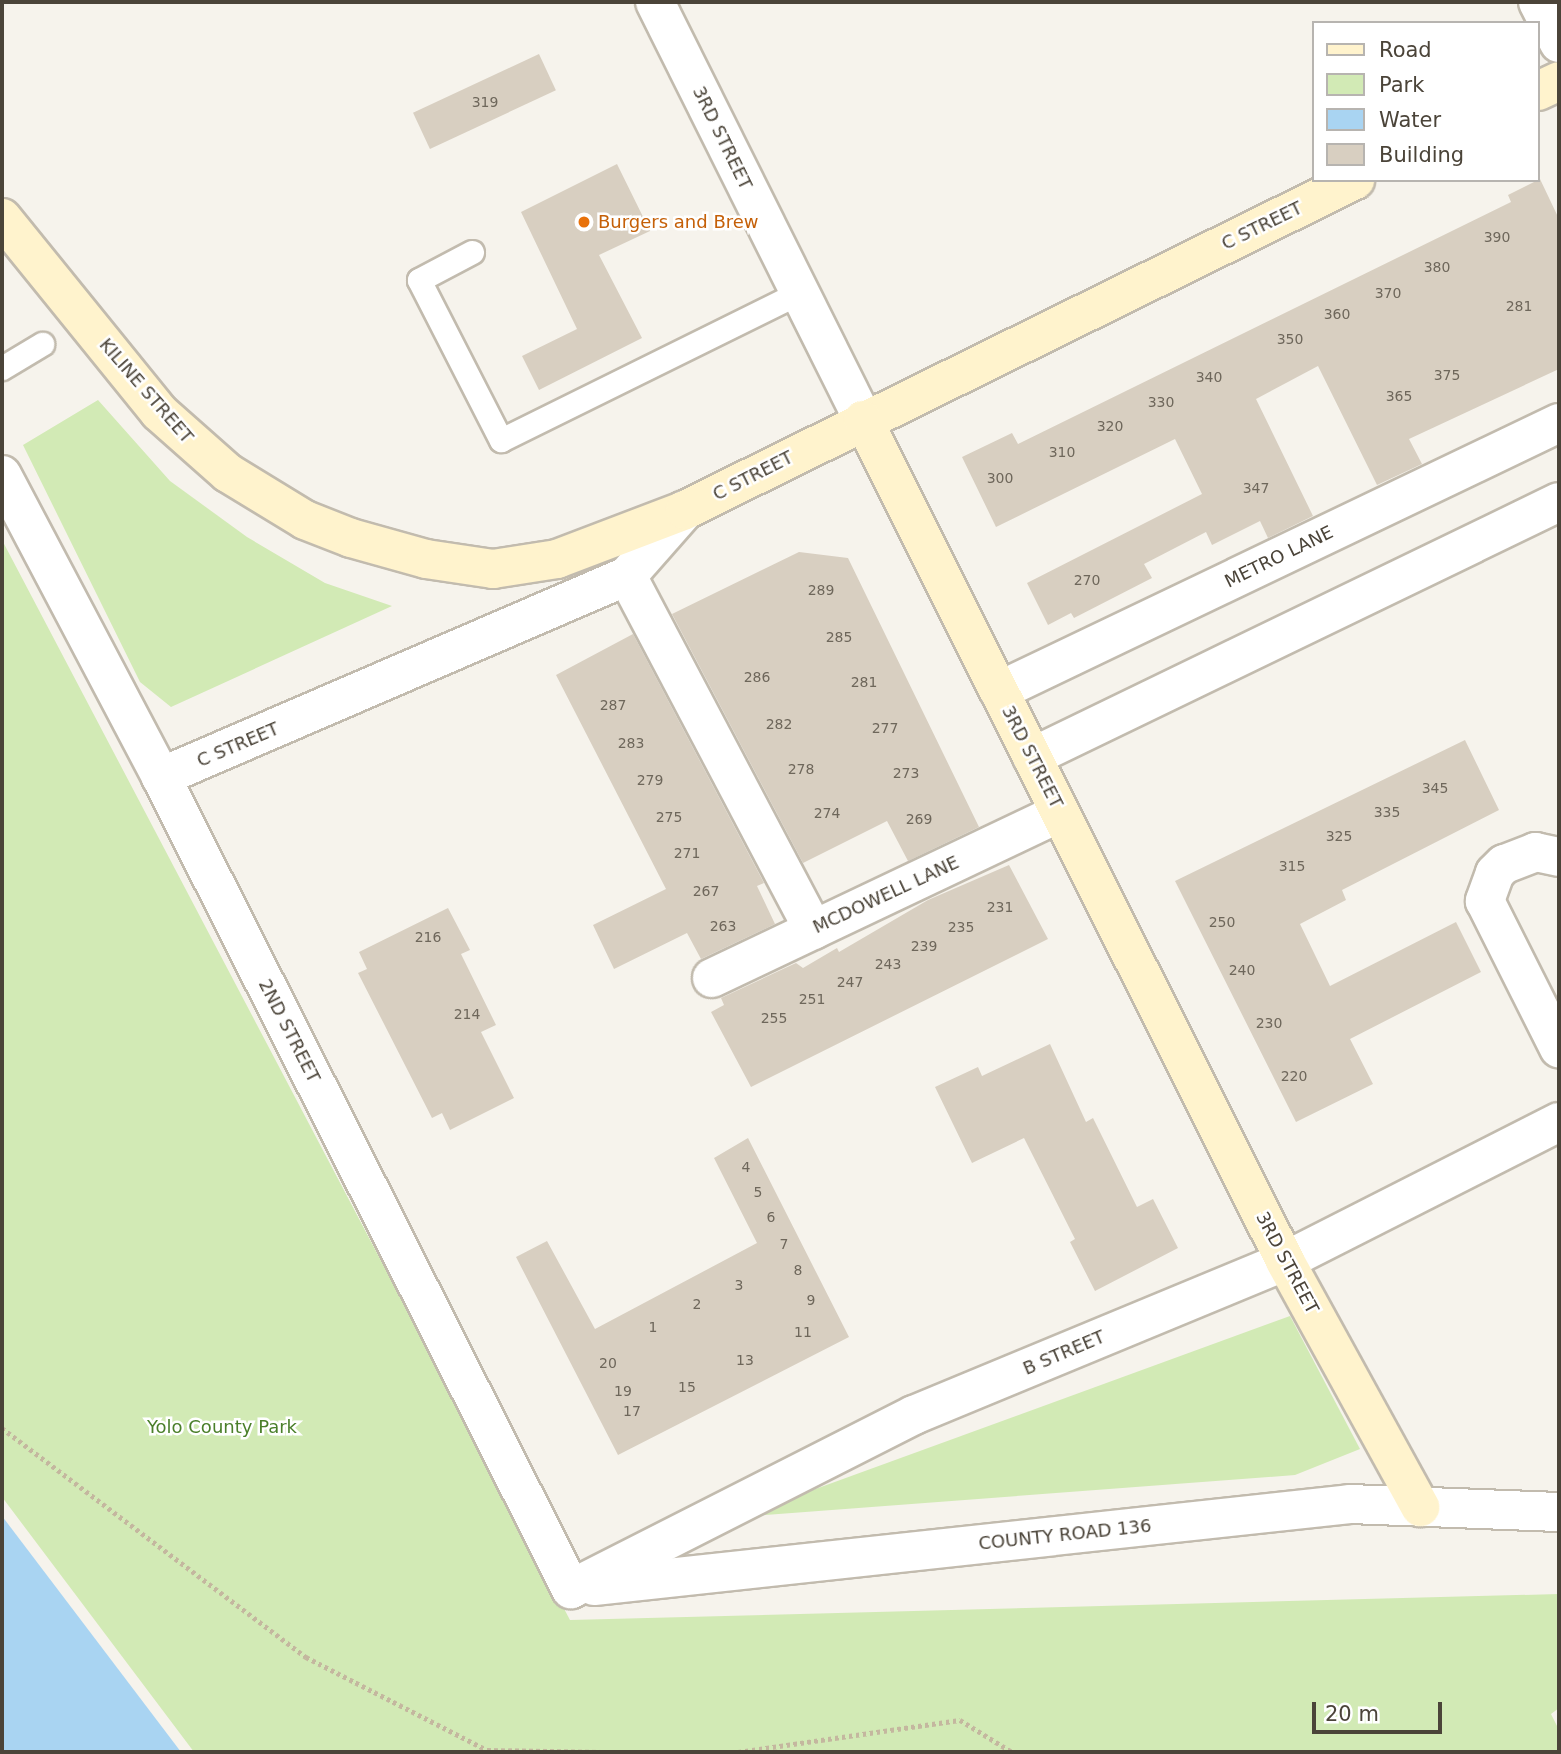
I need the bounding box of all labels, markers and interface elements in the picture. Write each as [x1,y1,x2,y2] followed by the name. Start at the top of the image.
[1312,21,1540,182] legend
[1379,38,1432,62] text: Road
[1379,73,1424,97] text: Park
[688,83,756,193] street label: 3RD STREET
[472,94,498,110] house number: 319
[1379,108,1441,132] text: Water
[1379,143,1464,167] text: Building
[1218,197,1306,255] street label: C STREET
[598,211,759,233] place label: Burgers and Brew
[576,214,592,230] marker: Burgers and Brew
[1484,229,1510,245] house number: 390
[1424,259,1450,275] house number: 380
[1375,285,1401,301] house number: 370
[1506,298,1532,314] house number: 281
[1324,306,1350,322] house number: 360
[1277,331,1303,347] house number: 350
[95,334,197,448] street label: KILINE STREET
[1434,367,1460,383] house number: 375
[1196,369,1222,385] house number: 340
[1386,388,1412,404] house number: 365
[1148,394,1174,410] house number: 330
[1097,418,1123,434] house number: 320
[1049,444,1075,460] house number: 310
[709,447,797,505] street label: C STREET
[987,470,1013,486] house number: 300
[1243,480,1269,496] house number: 347
[1221,521,1337,593] street label: METRO LANE
[1074,572,1100,588] house number: 270
[808,582,834,598] house number: 289
[826,629,852,645] house number: 285
[744,669,770,685] house number: 286
[851,674,877,690] house number: 281
[600,697,626,713] house number: 287
[997,702,1067,812] street label: 3RD STREET
[766,716,792,732] house number: 282
[194,718,282,772] street label: C STREET
[872,720,898,736] house number: 277
[618,735,644,751] house number: 283
[788,761,814,777] house number: 278
[893,765,919,781] house number: 273
[637,772,663,788] house number: 279
[1422,780,1448,796] house number: 345
[1374,804,1400,820] house number: 335
[814,805,840,821] house number: 274
[656,809,682,825] house number: 275
[906,811,932,827] house number: 269
[1326,828,1352,844] house number: 325
[674,845,700,861] house number: 271
[810,852,962,938] street label: MCDOWELL LANE
[1279,858,1305,874] house number: 315
[693,883,719,899] house number: 267
[987,899,1013,915] house number: 231
[1209,914,1235,930] house number: 250
[710,918,736,934] house number: 263
[948,919,974,935] house number: 235
[415,929,441,945] house number: 216
[911,938,937,954] house number: 239
[875,956,901,972] house number: 243
[1229,962,1255,978] house number: 240
[837,974,863,990] house number: 247
[254,976,324,1086] street label: 2ND STREET
[799,991,825,1007] house number: 251
[454,1006,480,1022] house number: 214
[761,1010,787,1026] house number: 255
[1256,1015,1282,1031] house number: 230
[1281,1068,1307,1084] house number: 220
[742,1159,750,1175] house number: 4
[754,1184,762,1200] house number: 5
[1251,1208,1323,1318] street label: 3RD STREET
[767,1209,775,1225] house number: 6
[780,1236,788,1252] house number: 7
[794,1262,802,1278] house number: 8
[735,1277,743,1293] house number: 3
[807,1292,815,1308] house number: 9
[693,1296,701,1312] house number: 2
[649,1319,657,1335] house number: 1
[794,1324,812,1340] house number: 11
[1020,1326,1108,1380] street label: B STREET
[736,1352,754,1368] house number: 13
[599,1355,617,1371] house number: 20
[678,1379,696,1395] house number: 15
[614,1383,632,1399] house number: 19
[623,1403,641,1419] house number: 17
[147,1416,297,1438] park label: Yolo County Park
[977,1515,1153,1555] street label: COUNTY ROAD 136
[1316,1688,1446,1732] scale bar
[1325,1702,1379,1726] text: 20 m

